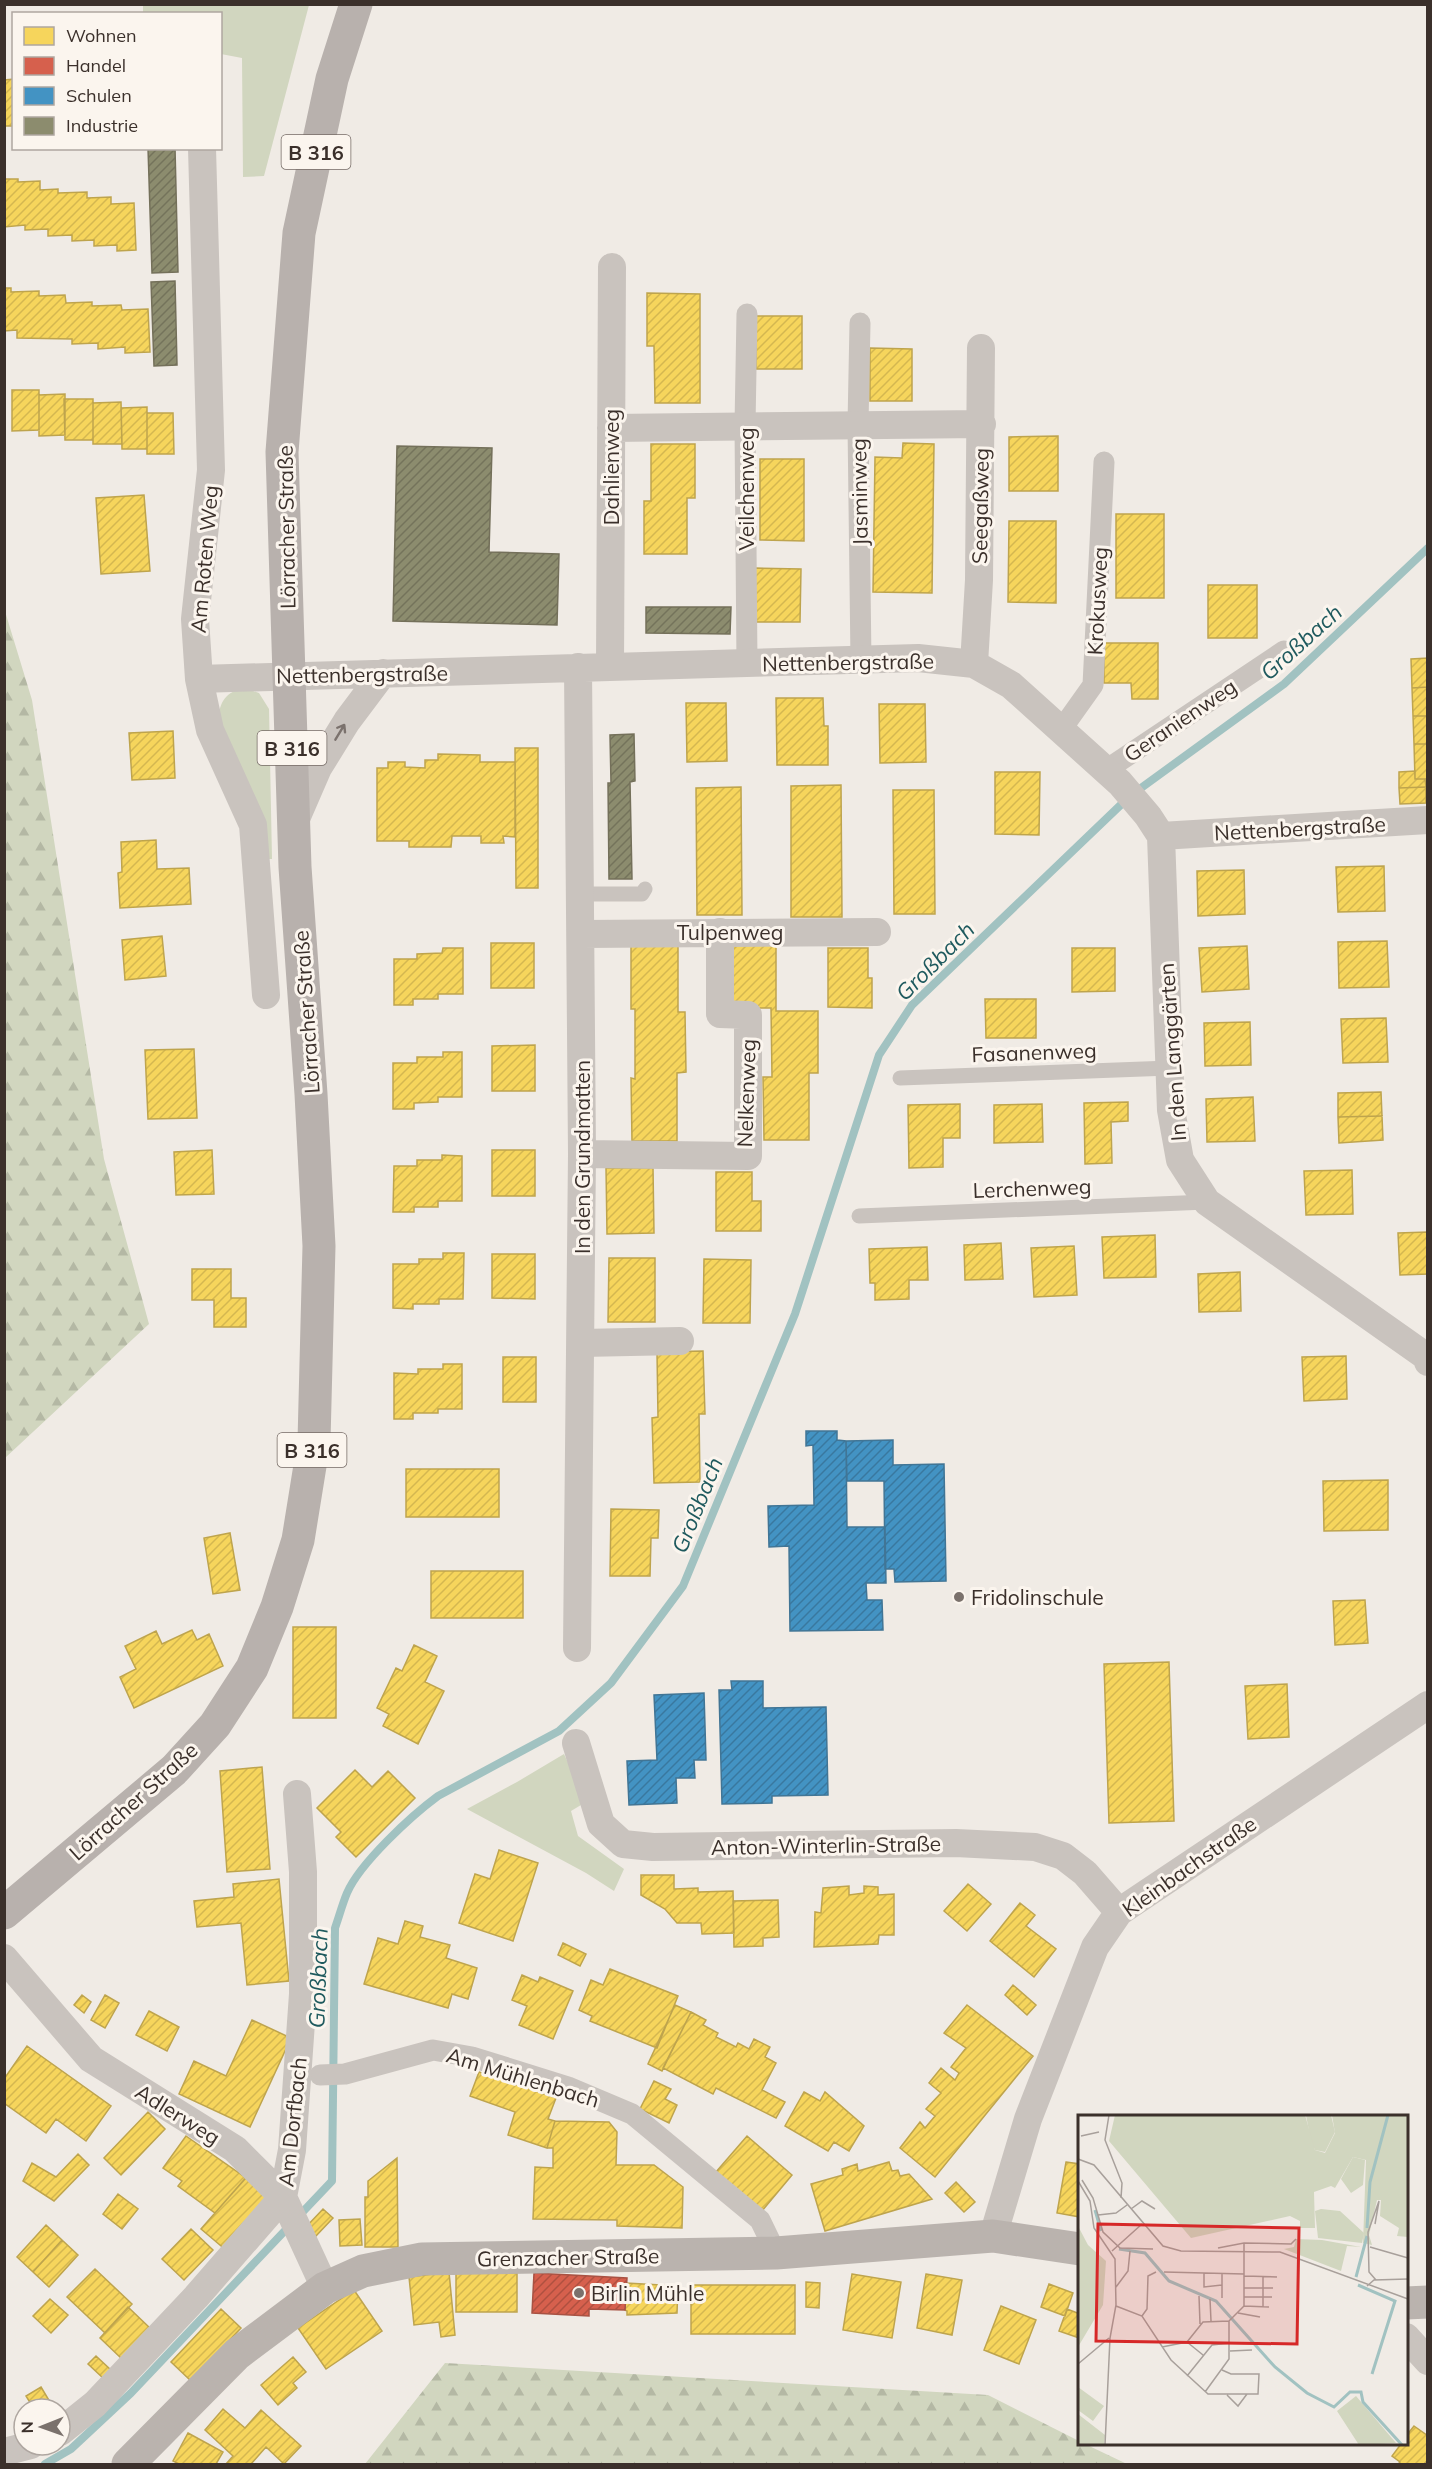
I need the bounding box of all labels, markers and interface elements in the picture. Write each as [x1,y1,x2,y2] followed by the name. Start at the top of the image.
[12,12,222,150] legend
[66,24,137,47] text: Wohnen
[66,54,126,77] text: Handel
[66,84,132,107] text: Schulen
[66,114,138,137] text: Industrie
[282,135,350,169] road number: B 316
[598,409,624,525] street label: Dahlienweg
[733,427,759,551] street label: Veilchenweg
[845,438,873,546] street label: Jasminweg
[272,445,300,609] street label: Lörracher Straße
[966,448,994,564] street label: Seegaßweg
[185,484,223,634] street label: Am Roten Weg
[1081,546,1113,656] street label: Krokusweg
[1254,598,1348,686] water label: Großbach
[762,648,934,676] street label: Nettenbergstraße
[276,660,448,688] street label: Nettenbergstraße
[1119,673,1241,767] street label: Geranienweg
[335,724,347,741] one-way arrow
[258,731,326,765] road number: B 316
[1214,811,1386,845] street label: Nettenbergstraße
[890,916,980,1006] water label: Großbach
[677,919,783,945] street label: Tulpenweg
[287,930,325,1094] street label: Lörracher Straße
[1153,962,1191,1142] street label: In den Langgärten
[971,1037,1097,1067] street label: Fasanenweg
[731,1038,761,1148] street label: Nelkenweg
[569,1060,595,1254] street label: In den Grundmatten
[972,1173,1092,1203] street label: Lerchenweg
[278,1433,346,1467] road number: B 316
[665,1453,729,1557] water label: Großbach
[971,1584,1104,1610] place label: Fridolinschule
[952,1590,966,1604] marker: Fridolinschule
[64,1737,202,1865] street label: Lörracher Straße
[1117,1810,1261,1922] street label: Kleinbachstraße
[711,1830,941,1860] street label: Anton-Winterlin-Straße
[302,1927,334,2029] water label: Großbach
[443,2041,603,2113] street label: Am Mühlenbach
[272,2056,312,2188] street label: Am Dorfbach
[131,2078,225,2150] street label: Adlerweg
[1078,2115,1408,2445] inset map
[477,2242,659,2272] street label: Grenzacher Straße
[591,2280,705,2306] place label: Birlin Mühle
[572,2286,586,2300] marker: Birlin Mühle
[12,2397,72,2457] north arrow
[17,2421,37,2433] text: N

